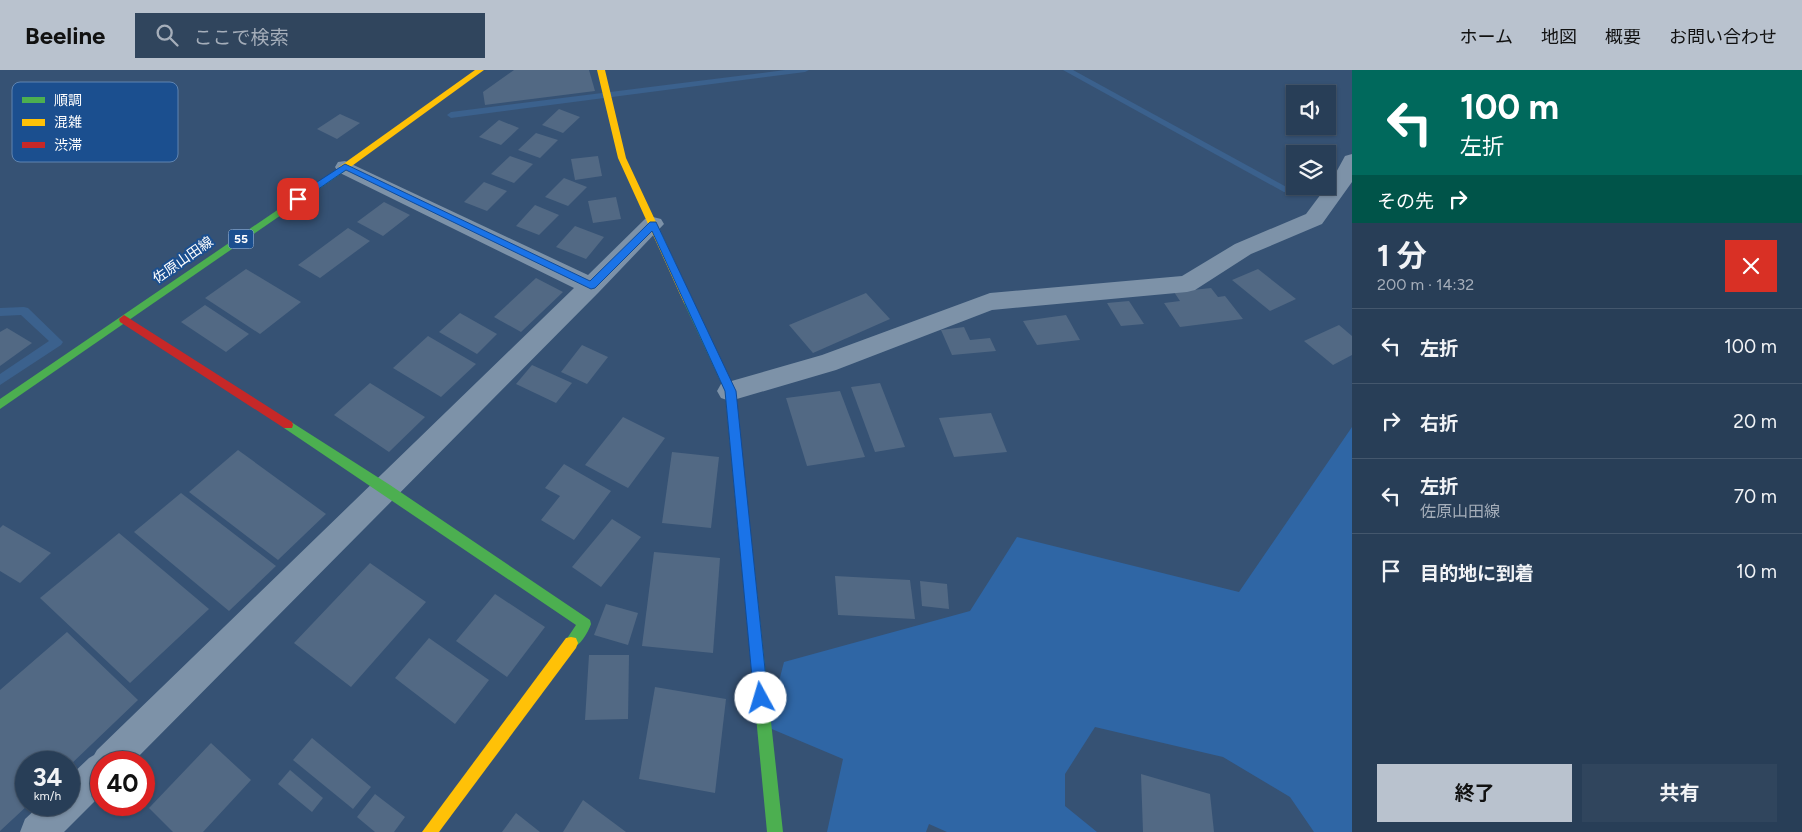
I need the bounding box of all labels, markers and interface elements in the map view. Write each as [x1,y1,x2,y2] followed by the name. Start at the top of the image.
[135,13,485,58] search box
[25,21,105,50] text: Beeline
[153,21,181,49] icon: search
[193,26,288,49] text: ここで検索
[1460,26,1513,48] text: ホーム
[1541,26,1577,48] text: 地図
[1605,26,1641,48] text: 概要
[1669,26,1777,48] text: お問い合わせ
[12,82,178,162] legend
[1286,85,1336,195] map controls
[1286,85,1336,135] button: sound
[1460,86,1559,128] text: 100 m
[1377,90,1442,155] icon: left
[54,92,82,109] text: 順調
[54,114,82,131] text: 混雑
[1460,133,1504,160] text: 左折
[54,137,82,154] text: 渋滞
[1286,145,1336,195] button: layers
[277,178,319,220] pin
[284,185,312,213] icon: arrive
[1444,185,1472,213] icon: right
[1377,190,1434,213] text: その先
[228,230,254,248] road number: 55
[149,233,217,287] street label: 佐原山田線
[1377,237,1427,274] text: 1 分
[1725,240,1777,292] button: close
[1377,275,1474,294] text: 200 m · 14:32
[1377,332,1405,360] icon: left
[1724,335,1777,358] text: 100 m
[1420,337,1458,360] text: 左折
[1377,407,1405,435] icon: right
[1733,410,1777,433] text: 20 m
[1420,412,1458,435] text: 右折
[1420,475,1458,498] text: 左折
[1377,482,1405,510] icon: left
[1734,485,1777,508] text: 70 m
[1420,502,1500,521] text: 佐原山田線
[1377,557,1405,585] icon: arrive
[1736,560,1777,583] text: 10 m
[1420,562,1534,585] text: 目的地に到着
[734,671,786,723] position arrow
[90,751,155,816] speed limit sign: 40
[33,762,62,792] text: 34
[1377,764,1572,822] button: 終了
[1582,764,1777,822] button: 共有
[34,789,61,803] text: km/h

